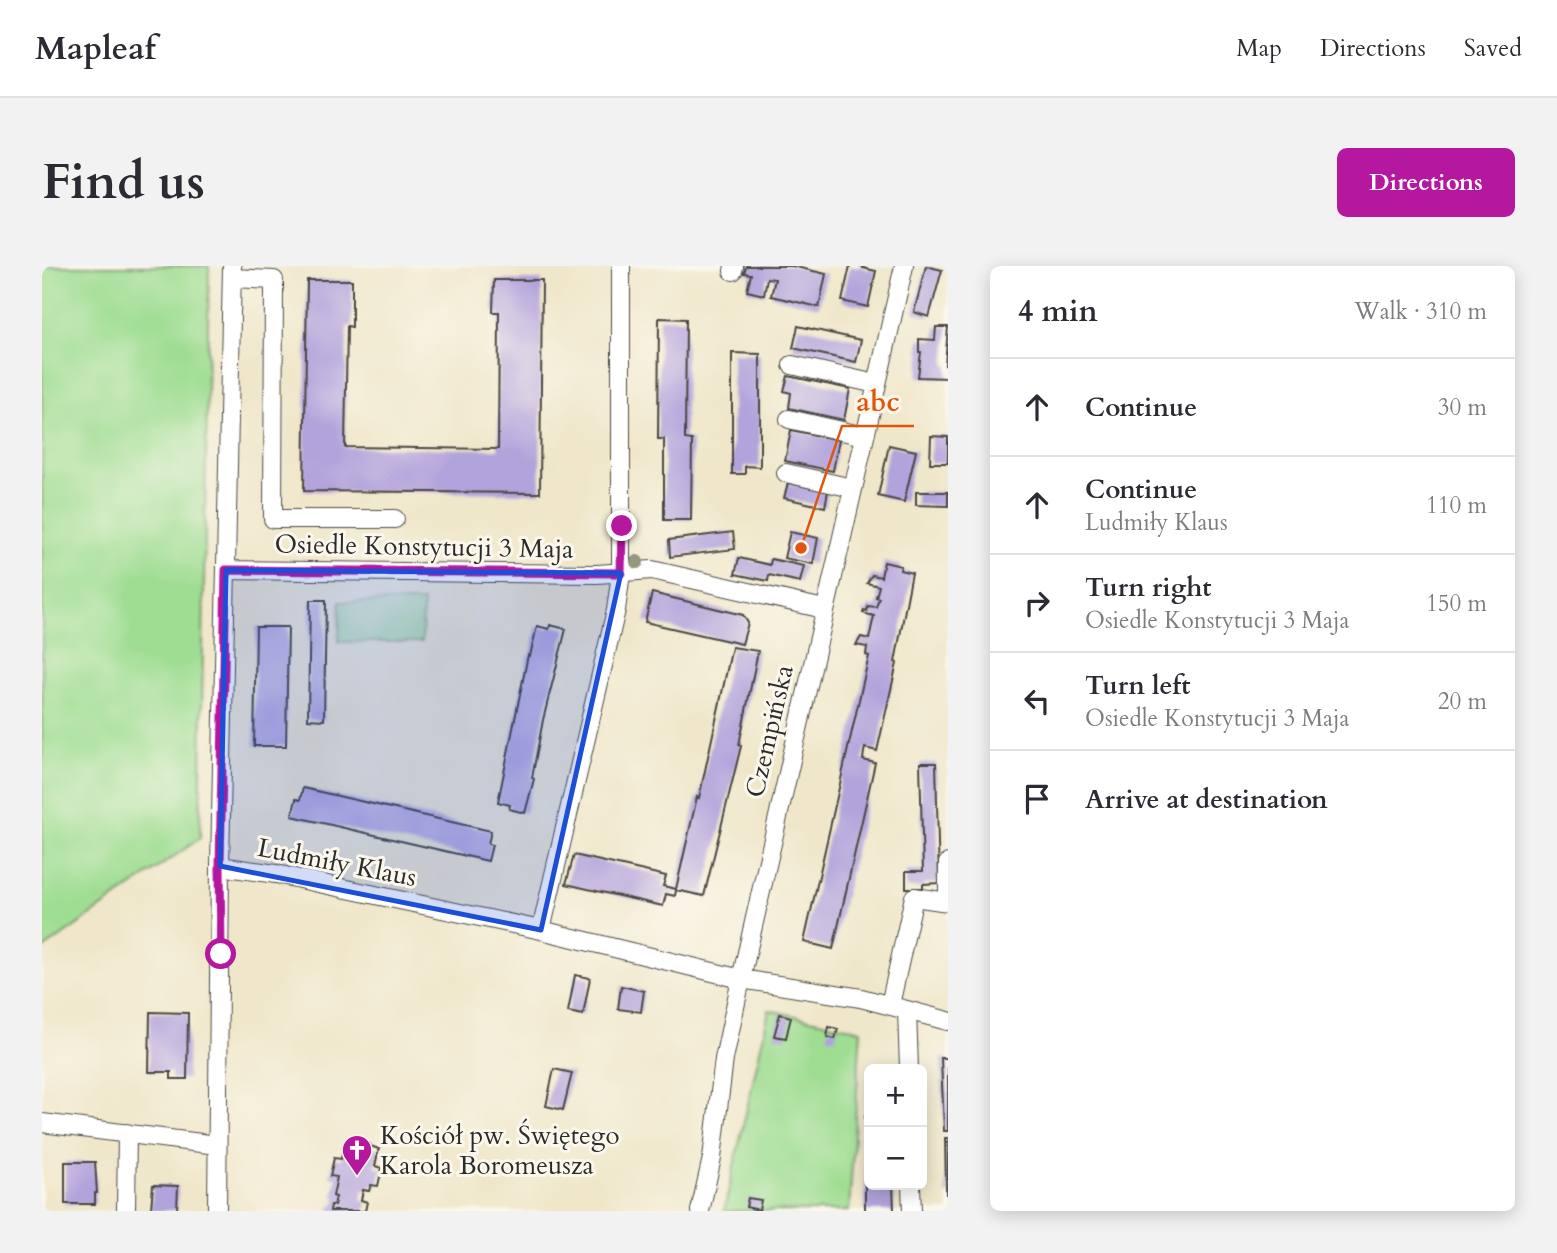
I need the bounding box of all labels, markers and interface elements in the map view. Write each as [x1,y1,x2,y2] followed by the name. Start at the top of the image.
[35,26,156,71] text: Mapleaf
[1236,32,1282,65] text: Map
[1320,32,1426,65] text: Directions
[1464,32,1522,65] text: Saved
[1337,148,1515,217] button: Directions
[42,149,205,216] text: Find us
[1018,291,1098,332] text: 4 min
[1354,296,1487,327] text: Walk · 310 m
[842,377,914,426] callout: abc
[856,383,900,421] text: abc
[1018,388,1056,426] icon: ahead
[1085,390,1197,425] text: Continue
[1438,392,1487,423] text: 30 m
[1085,472,1197,507] text: Continue
[1018,486,1056,524] icon: ahead
[1426,490,1487,521] text: 110 m
[1085,507,1228,538] text: Ludmiły Klaus
[606,510,637,541] route end
[274,526,574,567] street label: Osiedle Konstytucji 3 Maja
[1085,570,1212,605] text: Turn right
[1018,584,1056,622] icon: right
[1426,588,1487,619] text: 150 m
[1085,605,1349,636] text: Osiedle Konstytucji 3 Maja
[737,661,802,801] street label: Czempińska
[1085,668,1190,703] text: Turn left
[1018,682,1056,720] icon: left
[1438,686,1487,717] text: 20 m
[1085,703,1349,734] text: Osiedle Konstytucji 3 Maja
[1018,780,1056,818] icon: arrive
[1085,782,1328,817] text: Arrive at destination
[254,830,419,895] street label: Ludmiły Klaus
[205,938,236,969] route start
[864,1064,927,1190] map controls
[864,1064,927,1127] button: +
[380,1118,619,1183] place label: Kościół pw. Świętego Karola Boromeusza
[864,1127,927,1190] button: −
[340,1133,374,1177] church icon: Kościół pw. Świętego Karola Boromeusza

